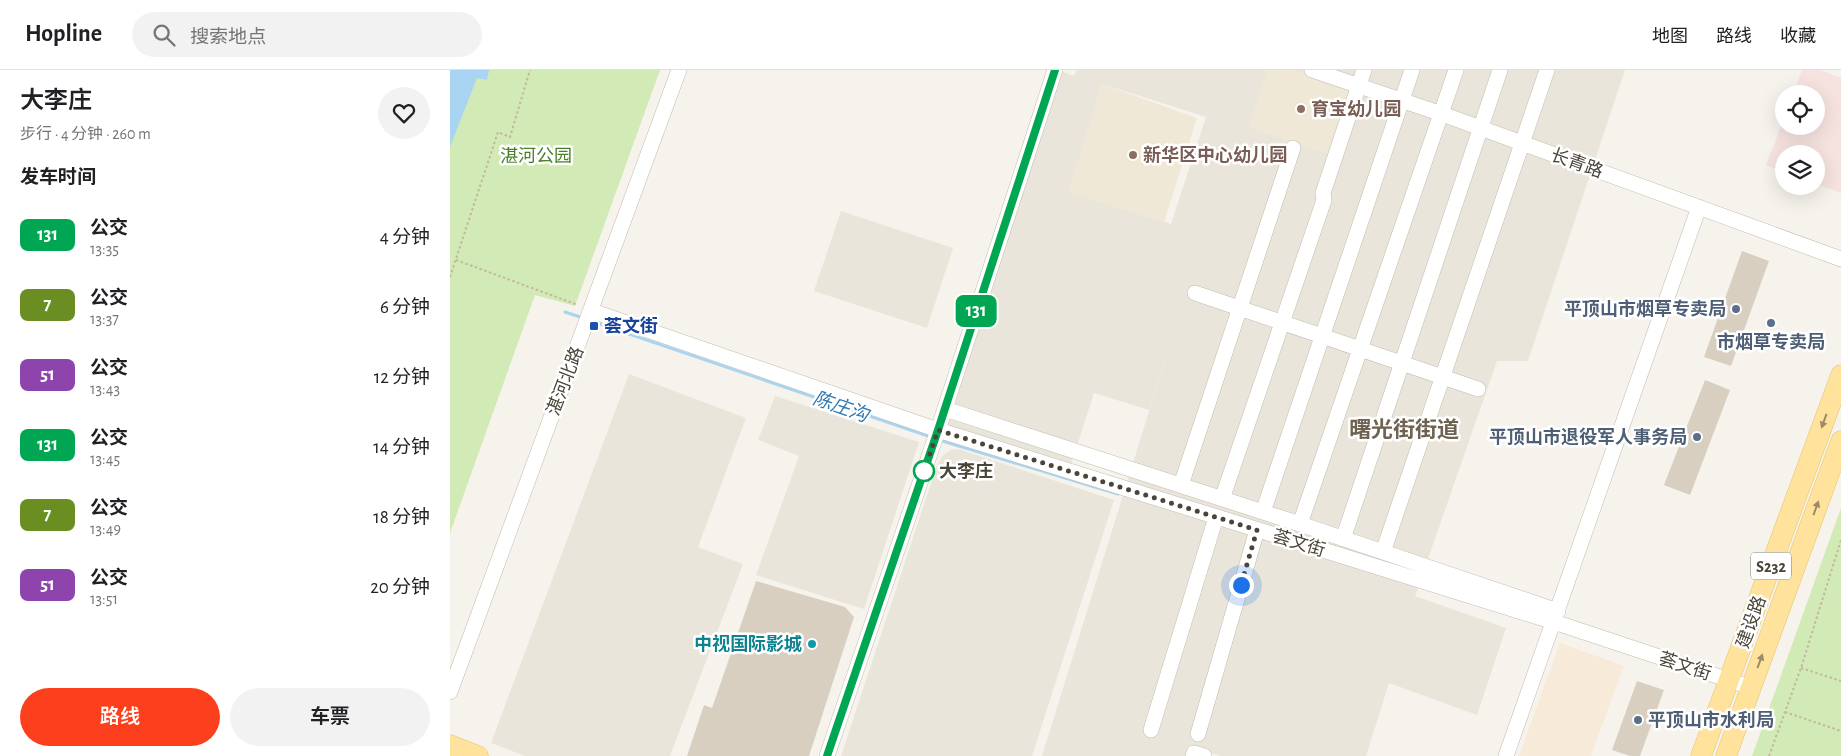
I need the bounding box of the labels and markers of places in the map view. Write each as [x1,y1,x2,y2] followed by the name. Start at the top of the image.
[1311,99,1401,119] place label: 育宝幼儿园
[1295,103,1307,115] marker: 育宝幼儿园
[1143,145,1287,165] place label: 新华区中心幼儿园
[1127,149,1139,161] marker: 新华区中心幼儿园
[1564,299,1726,319] place label: 平顶山市烟草专卖局
[1730,303,1742,315] marker: 平顶山市烟草专卖局
[604,316,658,336] place label: 荟文街
[1765,317,1777,329] marker: 市烟草专卖局
[588,320,600,332] marker: 荟文街
[1717,332,1825,352] place label: 市烟草专卖局
[1489,427,1687,447] place label: 平顶山市退役军人事务局
[1691,431,1703,443] marker: 平顶山市退役军人事务局
[913,460,935,482] marker: 大李庄
[939,461,993,481] place label: 大李庄
[694,634,802,654] place label: 中视国际影城
[806,638,818,650] marker: 中视国际影城
[1648,710,1774,730] place label: 平顶山市水利局
[1632,714,1644,726] marker: 平顶山市水利局

